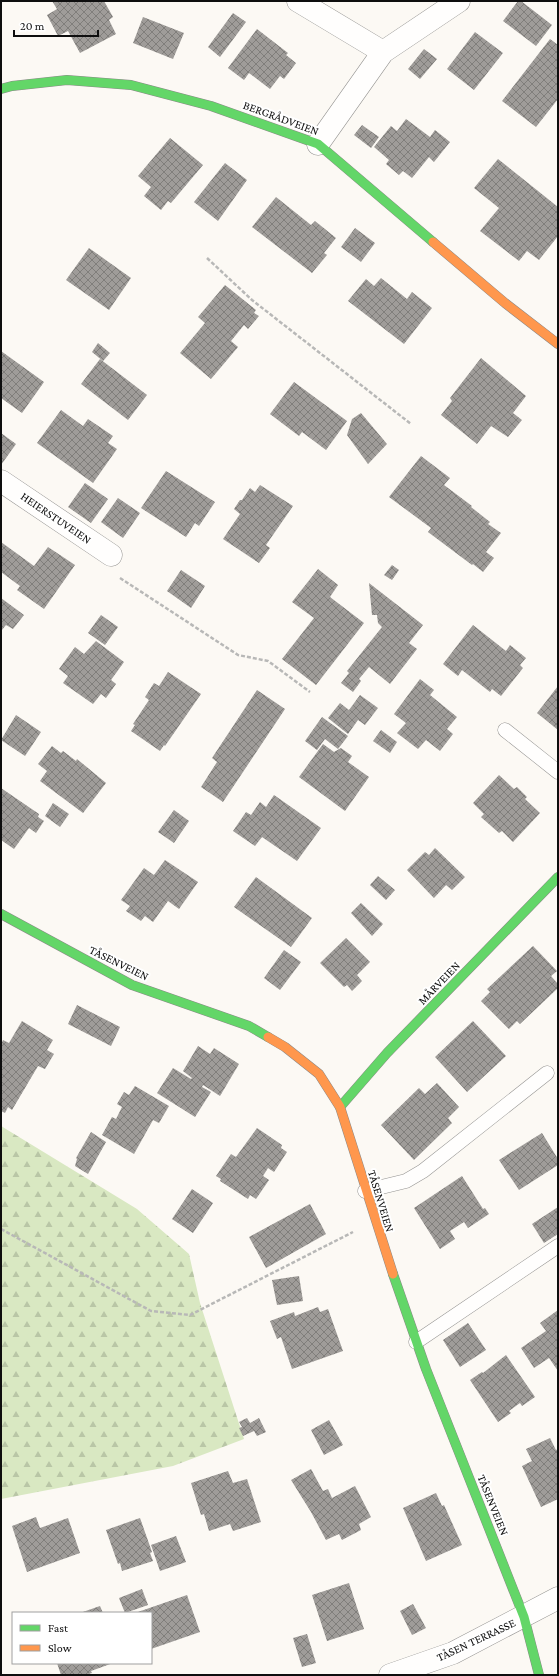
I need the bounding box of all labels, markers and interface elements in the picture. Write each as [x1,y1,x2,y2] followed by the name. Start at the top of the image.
[14,12,98,38] scale bar
[20,19,45,33] text: 20 m
[241,98,321,138] street label: BERGRÅDVEIEN
[18,489,94,547] street label: HEIERSTUVEIEN
[87,943,151,983] street label: TÅSENVEIEN
[415,958,463,1008] street label: MÅRVEIEN
[365,1168,397,1234] street label: TÅSENVEIEN
[474,1473,512,1538] street label: TÅSENVEIEN
[12,1612,152,1664] legend
[434,1615,518,1664] street label: TÅSEN TERRASSE
[48,1621,69,1635] text: Fast
[48,1641,72,1655] text: Slow

